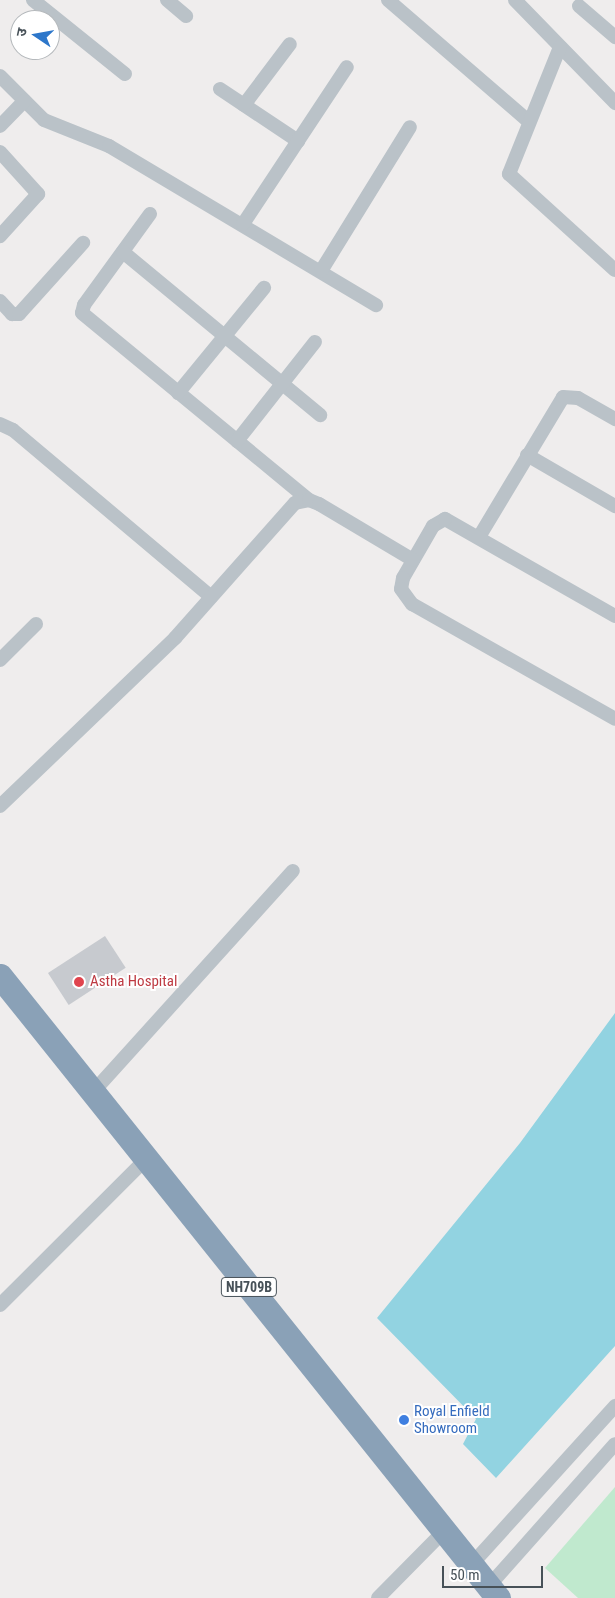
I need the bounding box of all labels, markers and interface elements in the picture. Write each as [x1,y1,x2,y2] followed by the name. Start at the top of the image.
[10,10,60,60] north arrow
[13,26,30,38] text: उ
[90,973,177,991] place label: Astha Hospital
[72,975,86,989] marker: Astha Hospital
[220,1275,278,1298] road number: NH709B
[414,1402,490,1437] place label: Royal Enfield Showroom
[398,1414,410,1426] marker: Royal Enfield Showroom
[445,1556,546,1588] scale bar
[450,1566,480,1584] text: 50 m

